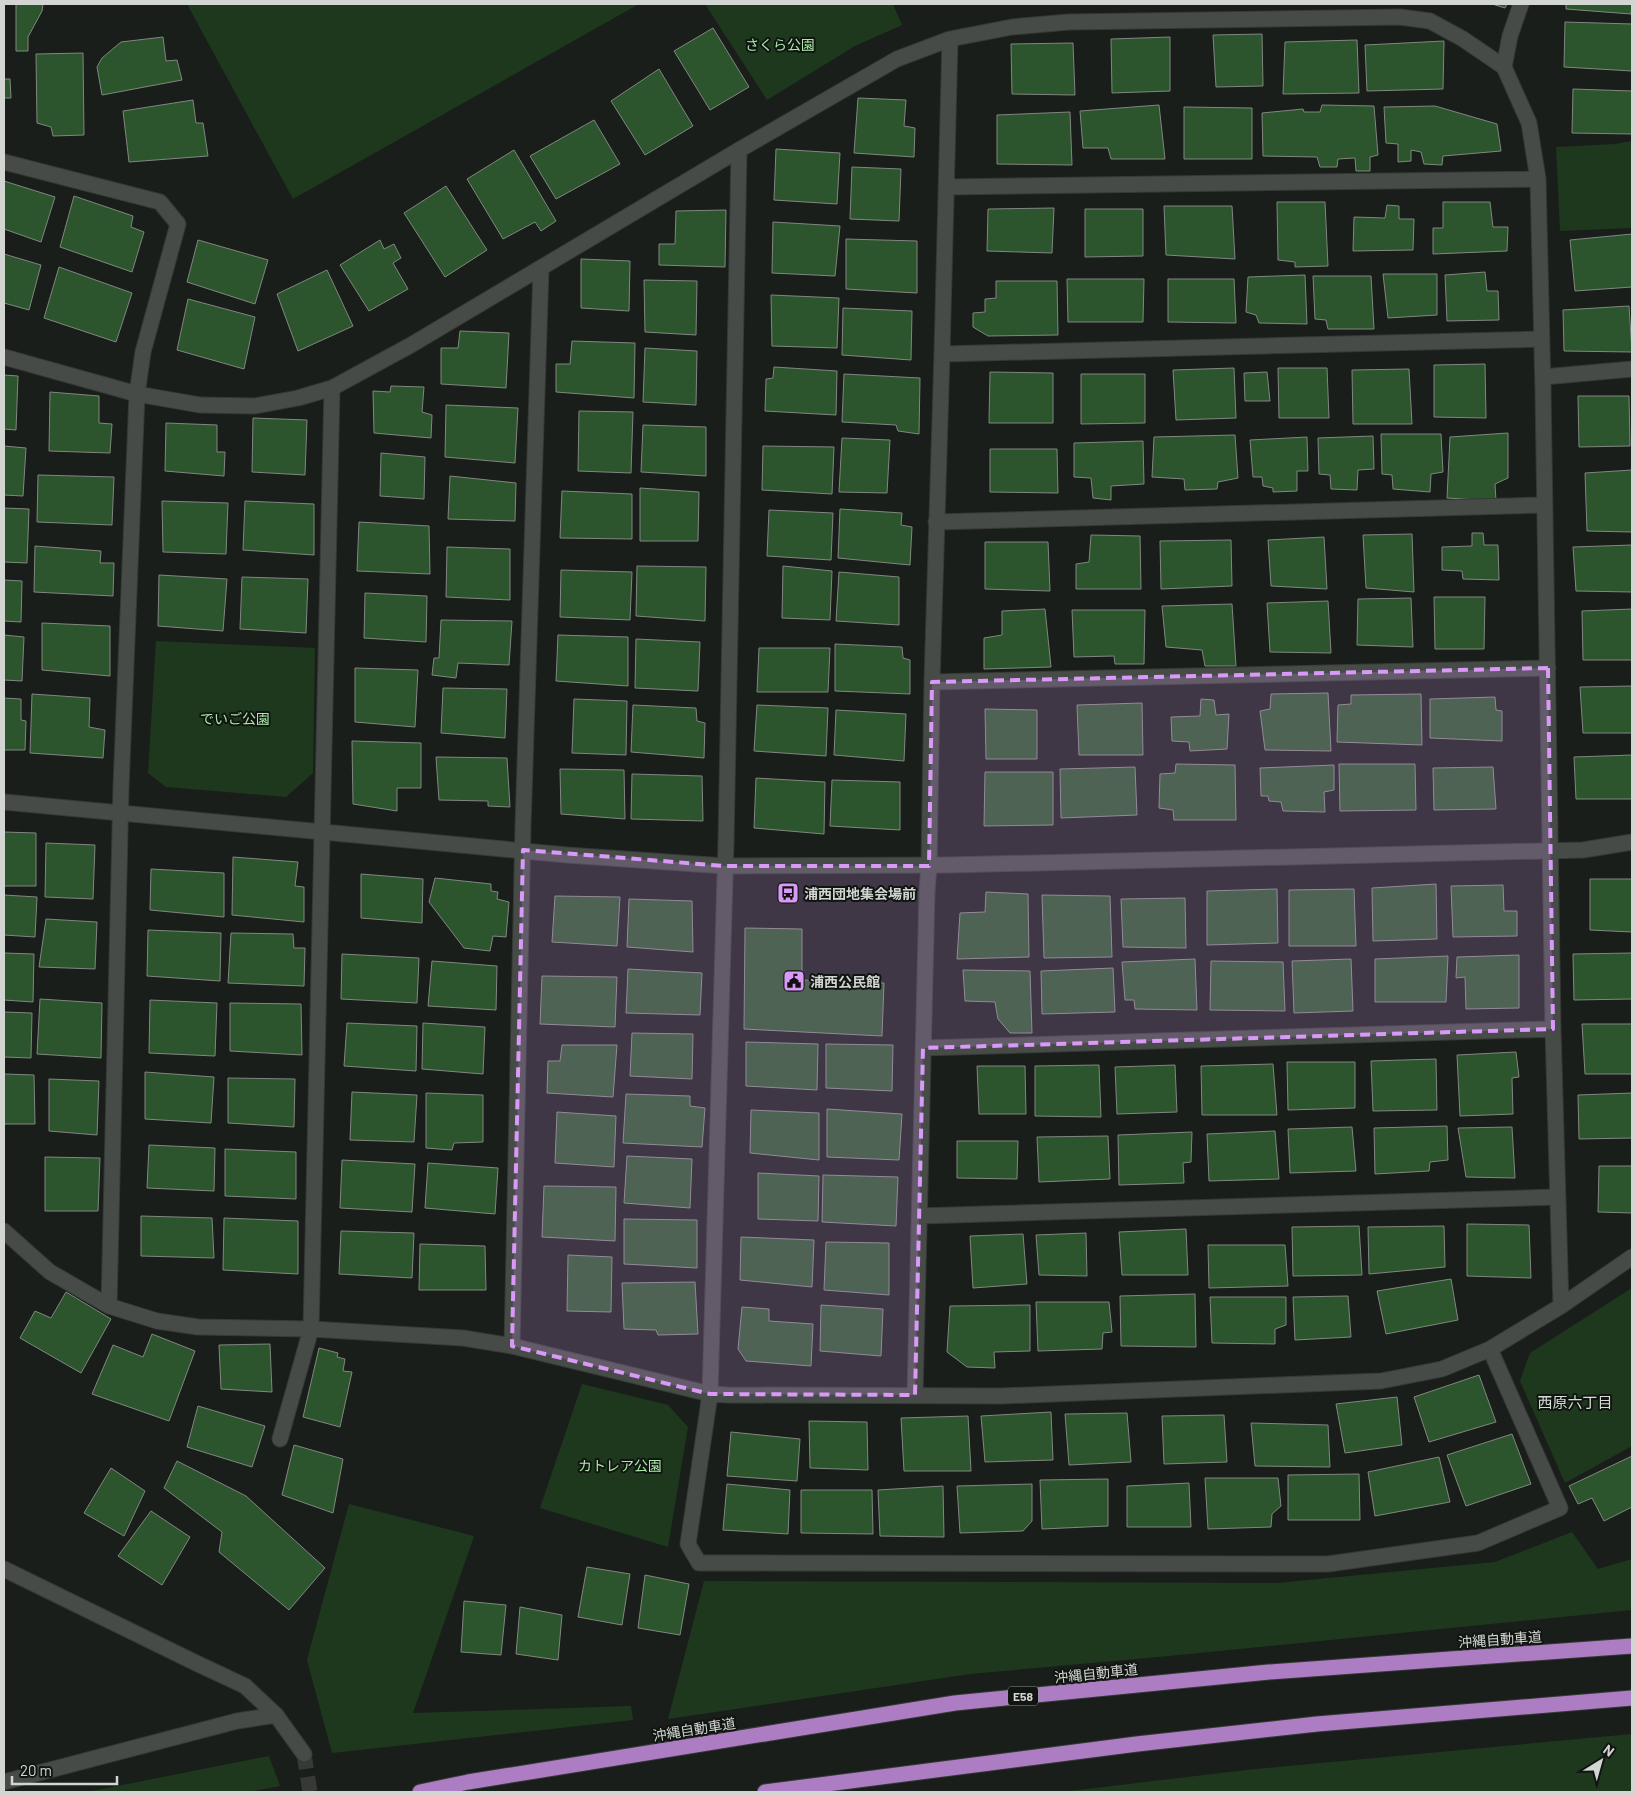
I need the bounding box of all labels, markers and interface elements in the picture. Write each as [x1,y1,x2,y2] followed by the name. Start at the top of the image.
[745,36,815,53] park label: さくら公園
[200,710,270,727] park label: でいご公園
[776,881,800,905] bus stop icon: 浦西団地集会場前
[804,885,916,902] place label: 浦西団地集会場前
[782,969,806,993] public building icon: 浦西公民館
[810,973,880,990] place label: 浦西公民館
[1537,1393,1613,1411] district label: 西原六丁目
[578,1457,662,1474] park label: カトレア公園
[1458,1628,1542,1650] street label: 沖縄自動車道
[1053,1660,1139,1686] street label: 沖縄自動車道
[1008,1686,1038,1705] road number: E58
[651,1714,737,1744] street label: 沖縄自動車道
[1576,1736,1626,1786] north arrow
[1600,1741,1618,1760] text: N
[12,1754,118,1786] scale bar
[20,1761,52,1779] text: 20 m

